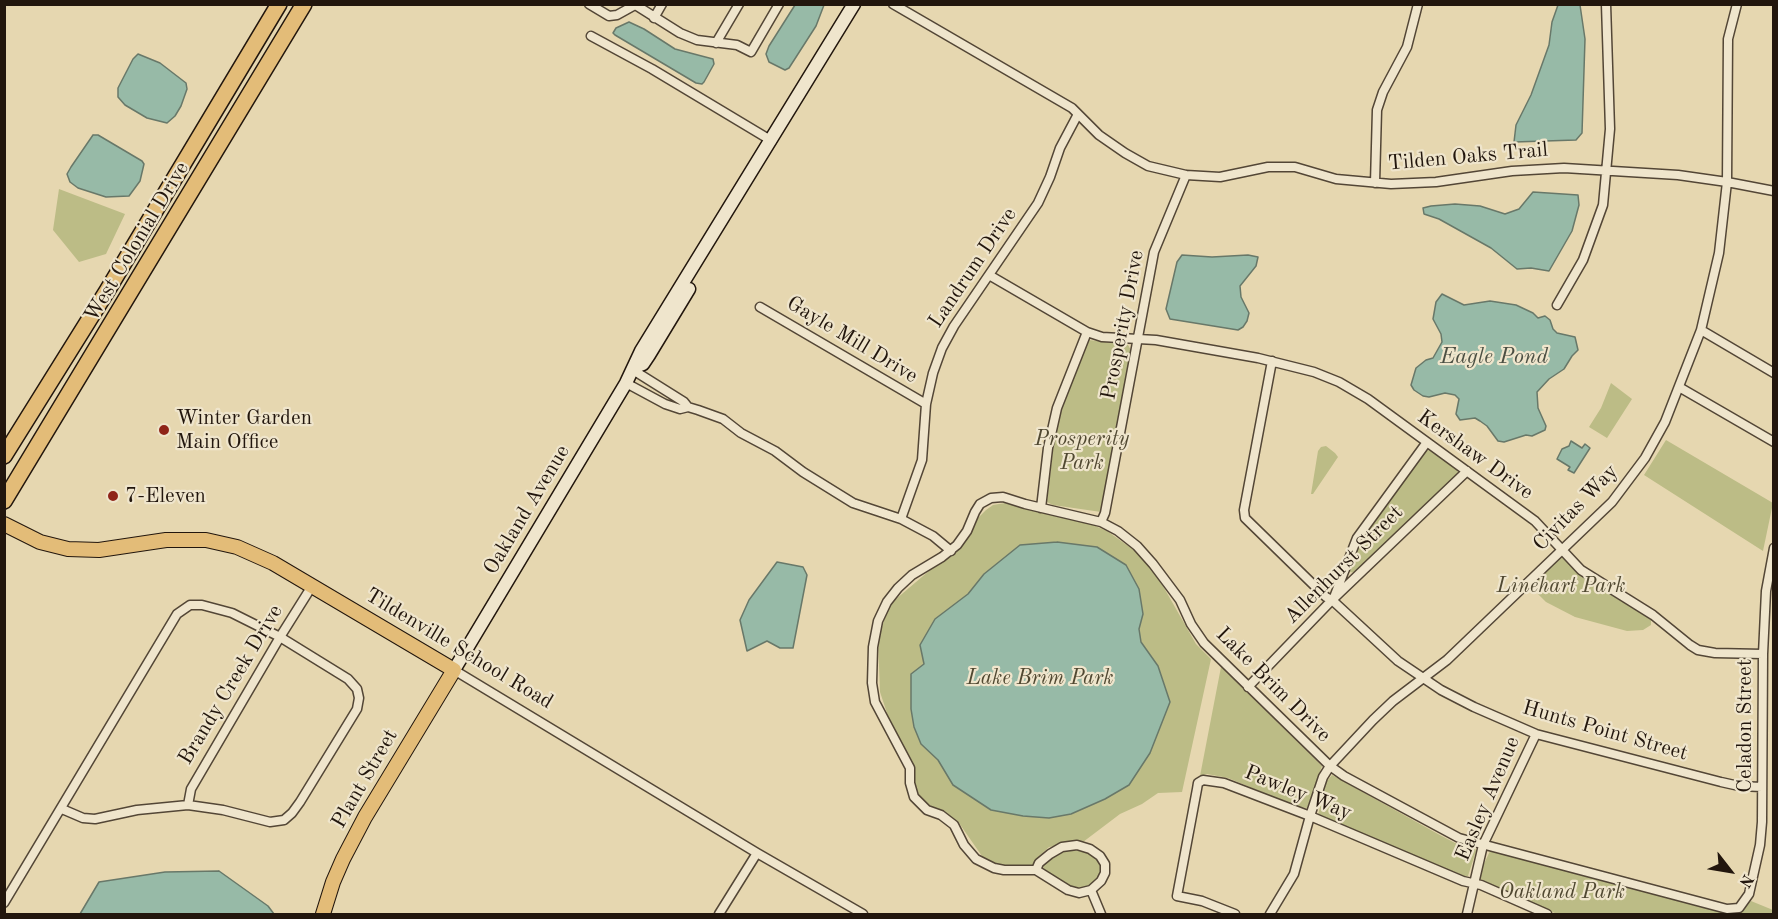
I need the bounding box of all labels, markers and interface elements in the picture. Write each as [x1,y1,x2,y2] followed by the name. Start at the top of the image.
[1387,137,1549,177] street label: Tilden Oaks Trail
[79,157,195,327] street label: West Colonial Drive
[924,203,1022,333] street label: Landrum Drive
[1096,248,1150,402] street label: Prosperity Drive
[782,291,922,389] street label: Gayle Mill Drive
[1440,344,1548,370] water label: Eagle Pond
[1412,404,1538,506] street label: Kershaw Drive
[176,405,312,455] place label: Winter Garden Main Office
[157,423,171,437] marker: Winter Garden Main Office
[1035,426,1129,476] park label: Prosperity Park
[478,441,576,579] street label: Oakland Avenue
[1528,459,1624,557] street label: Civitas Way
[125,483,206,509] place label: 7-Eleven
[106,489,120,503] marker: 7-Eleven
[1279,500,1409,630] street label: Allenhurst Street
[1497,573,1625,599] park label: Linehart Park
[360,583,558,715] street label: Tildenville School Road
[173,600,289,770] street label: Brandy Creek Drive
[1210,622,1336,748] street label: Lake Brim Drive
[1732,659,1758,793] street label: Celadon Street
[966,665,1114,691] park label: Lake Brim Park
[1519,695,1691,767] street label: Hunts Point Street
[326,725,404,833] street label: Plant Street
[1450,733,1526,865] street label: Easley Avenue
[1241,760,1355,826] street label: Pawley Way
[1700,841,1760,901] north arrow
[1735,871,1755,890] text: N
[1499,879,1625,905] park label: Oakland Park

